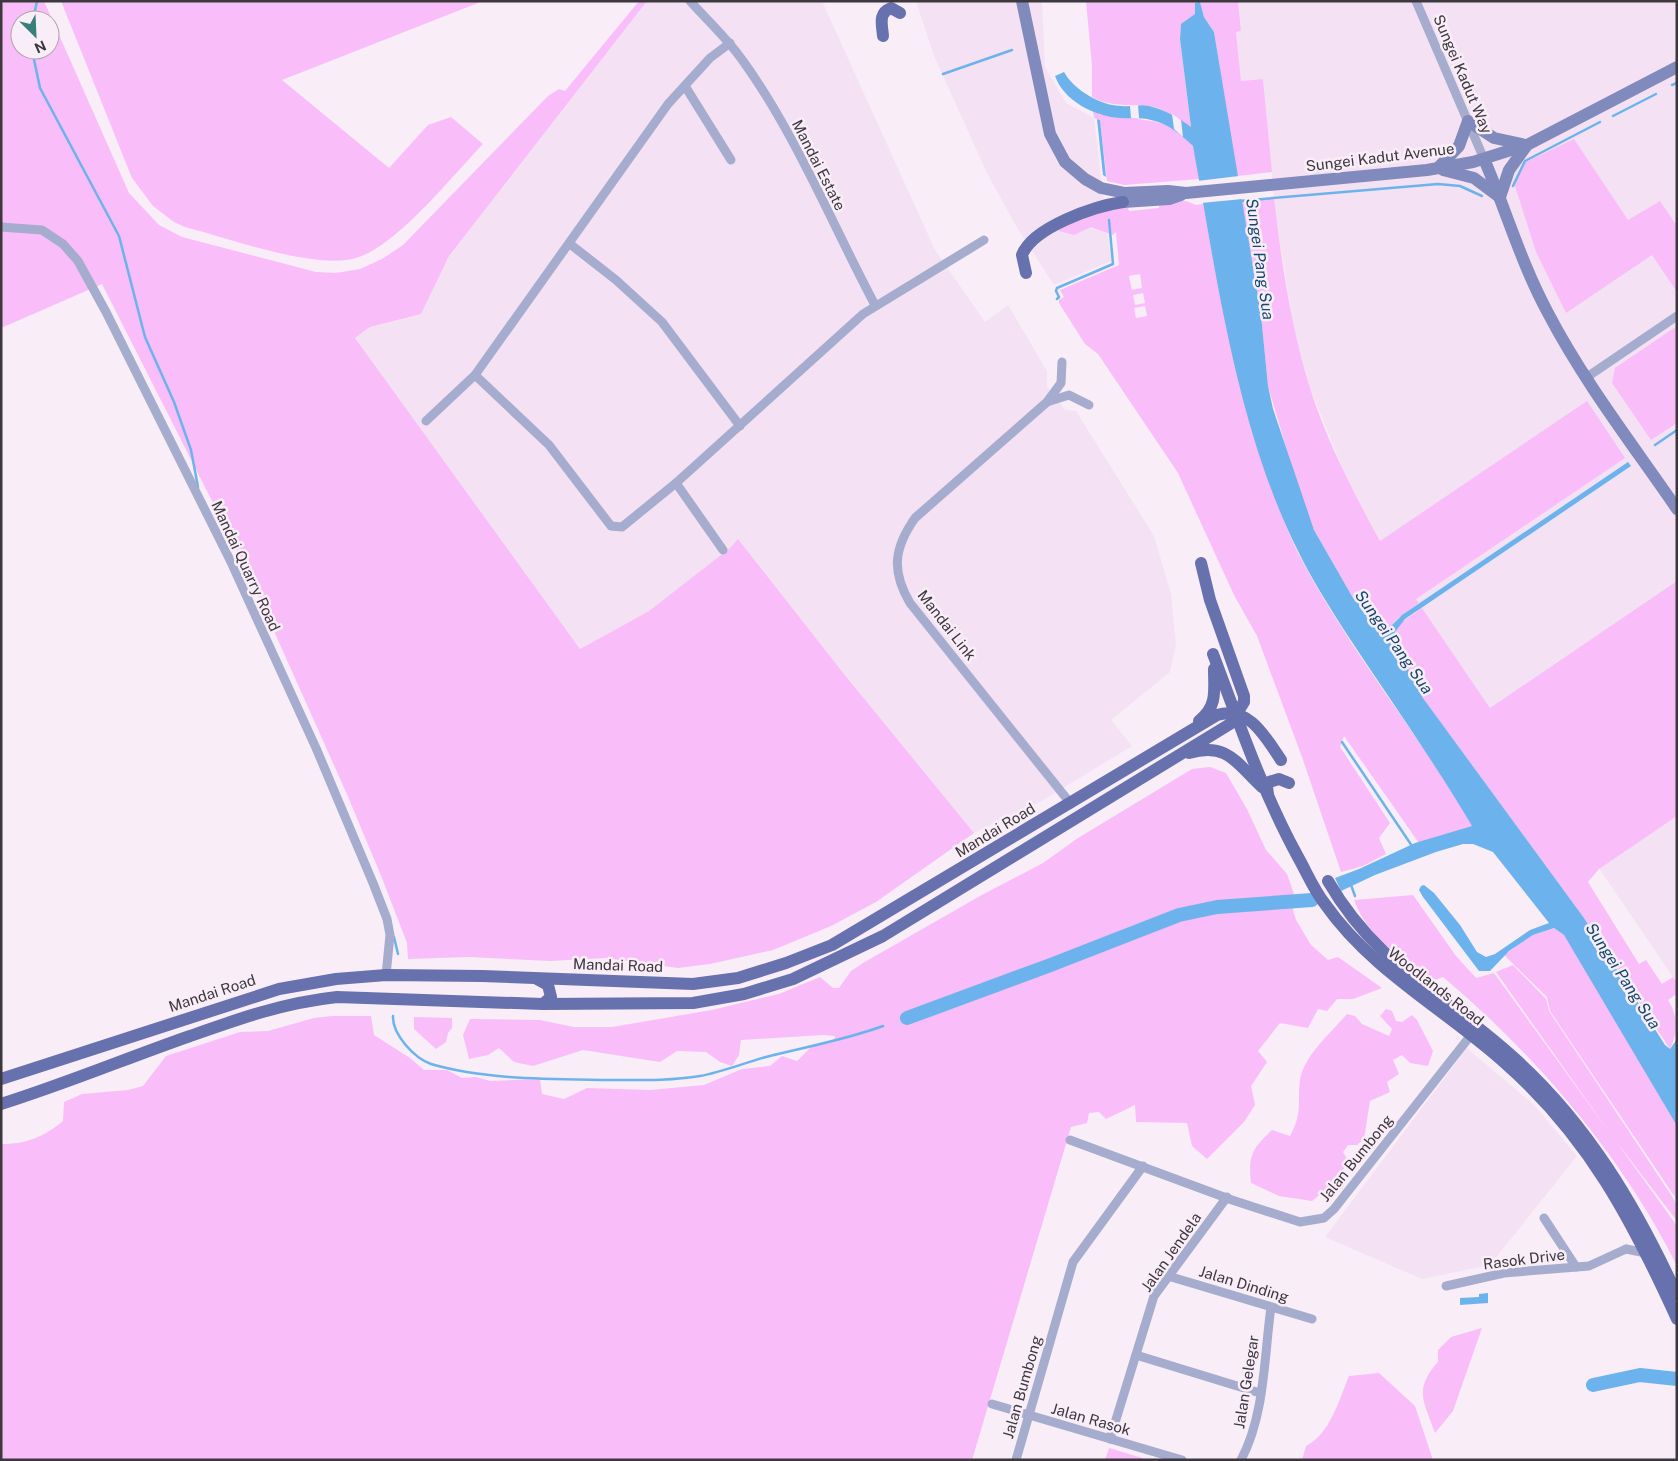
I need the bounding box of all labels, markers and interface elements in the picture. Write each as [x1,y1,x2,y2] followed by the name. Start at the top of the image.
[10,10,60,60] north arrow
[1430,12,1496,136] street label: Sungei Kadut Way
[32,37,49,56] text: N
[789,117,849,213] street label: Mandai Estate
[1305,139,1455,175] street label: Sungei Kadut Avenue
[1242,197,1278,321] water label: Sungei Pang Sua
[208,498,284,634] street label: Mandai Quarry Road
[1351,586,1437,698] water label: Sungei Pang Sua
[914,587,980,663] street label: Mandai Link
[952,799,1038,861] street label: Mandai Road
[1582,919,1664,1033] water label: Sungei Pang Sua
[1385,943,1487,1029] street label: Woodlands Road
[573,955,663,975] street label: Mandai Road
[166,971,258,1015] street label: Mandai Road
[1316,1111,1396,1205] street label: Jalan Bumbong
[1138,1209,1204,1295] street label: Jalan Jendela
[1482,1246,1566,1272] street label: Rasok Drive
[1197,1262,1291,1306] street label: Jalan Dinding
[999,1333,1045,1441] street label: Jalan Bumbong
[1230,1334,1262,1430] street label: Jalan Gelegar
[1049,1400,1133,1438] street label: Jalan Rasok

